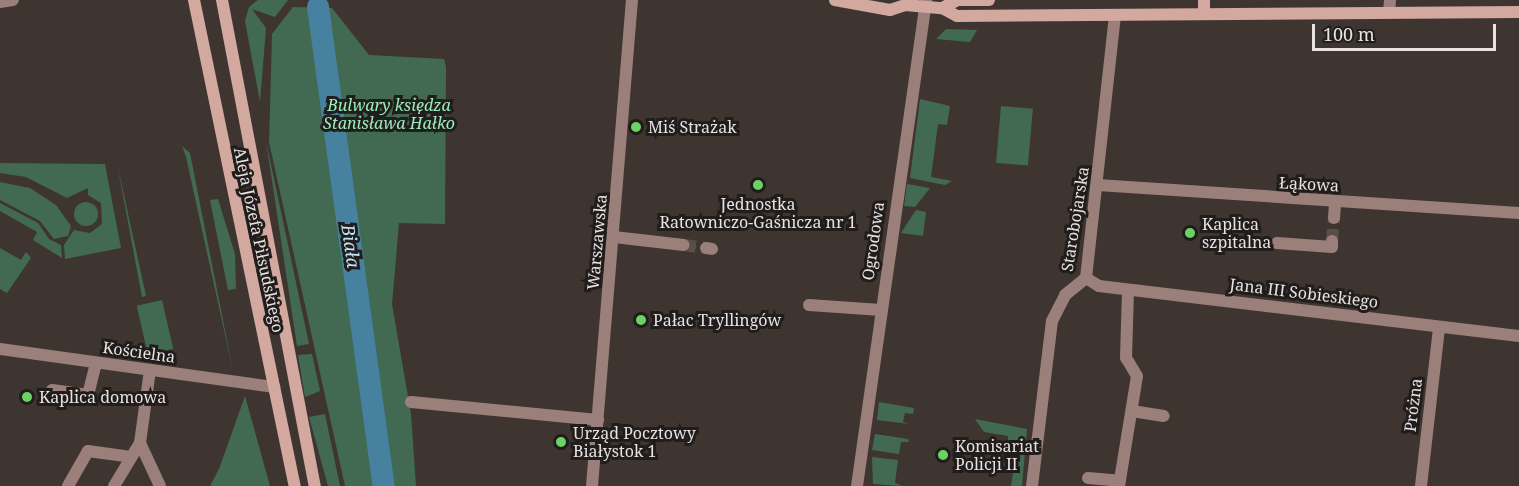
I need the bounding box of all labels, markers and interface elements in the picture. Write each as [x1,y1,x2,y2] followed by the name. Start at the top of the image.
[1315,12,1500,50] scale bar
[1323,22,1375,46] text: 100 m
[323,95,455,133] park label: Bulwary księdza Stanisława Hałko
[648,117,737,137] place label: Miś Strażak
[629,120,643,134] marker: Miś Strażak
[230,146,288,334] street label: Aleja Józefa Piłsudskiego
[1057,165,1093,273] street label: Starobojarska
[1279,173,1339,195] street label: Łąkowa
[751,178,765,192] marker: Jednostka Ratowniczo-Gaśnicza nr 1
[583,193,611,291] street label: Warszawska
[659,194,857,232] place label: Jednostka Ratowniczo-Gaśnicza nr 1
[858,200,888,282] street label: Ogrodowa
[1202,214,1271,252] place label: Kaplica szpitalna
[337,223,365,269] water label: Biała
[1183,226,1197,240] marker: Kaplica szpitalna
[1229,274,1379,312] street label: Jana III Sobieskiego
[653,310,781,330] place label: Pałac Tryllingów
[634,313,648,327] marker: Pałac Tryllingów
[101,337,177,367] street label: Kościelna
[1400,377,1426,433] street label: Próżna
[39,387,166,407] place label: Kaplica domowa
[20,390,34,404] marker: Kaplica domowa
[573,423,696,461] place label: Urząd Pocztowy Białystok 1
[554,435,568,449] marker: Urząd Pocztowy Białystok 1
[955,436,1039,474] place label: Komisariat Policji II
[936,448,950,462] marker: Komisariat Policji II

